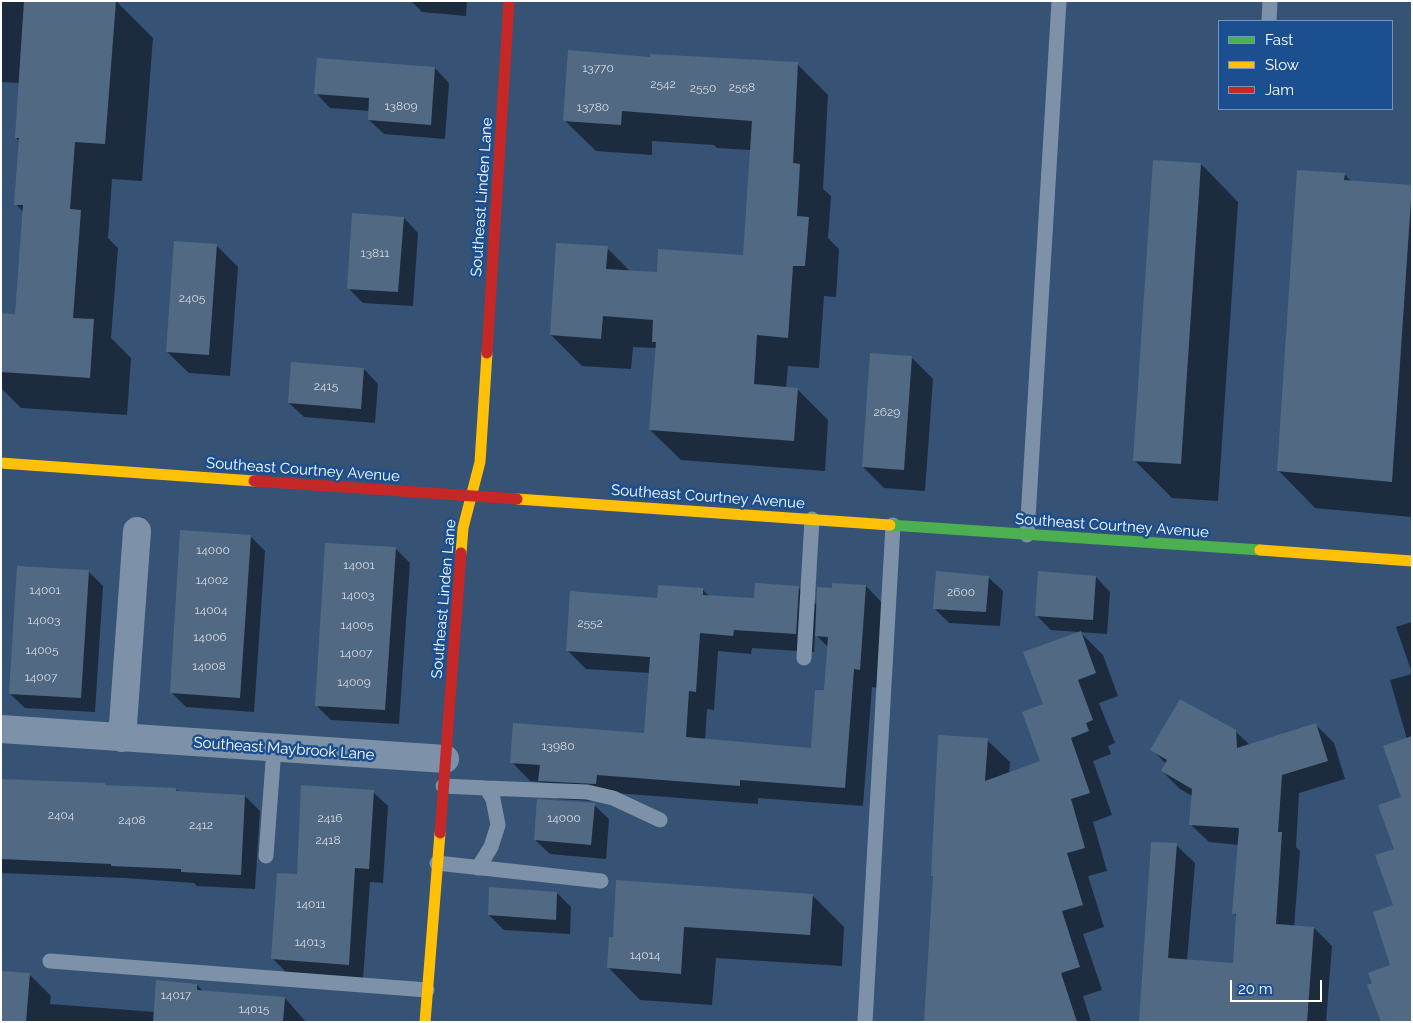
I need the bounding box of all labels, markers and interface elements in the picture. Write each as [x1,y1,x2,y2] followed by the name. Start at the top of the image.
[1218,20,1393,110] legend
[1265,31,1293,49] text: Fast
[1265,56,1299,74] text: Slow
[582,61,614,75] house number: 13770
[650,77,676,91] house number: 2542
[729,80,755,94] house number: 2558
[690,81,716,95] house number: 2550
[1265,81,1294,99] text: Jam
[384,99,418,113] house number: 13809
[577,100,609,114] house number: 13780
[467,117,497,277] street label: Southeast Linden Lane
[361,246,389,260] house number: 13811
[179,291,205,305] house number: 2405
[314,379,338,393] house number: 2415
[874,405,900,419] house number: 2629
[206,454,400,486] street label: Southeast Courtney Avenue
[611,481,805,513] street label: Southeast Courtney Avenue
[1015,510,1209,542] street label: Southeast Courtney Avenue
[428,519,460,679] street label: Southeast Linden Lane
[196,543,230,557] house number: 14000
[343,558,375,572] house number: 14001
[196,573,228,587] house number: 14002
[29,583,61,597] house number: 14001
[947,585,975,599] house number: 2600
[342,588,374,602] house number: 14003
[195,603,227,617] house number: 14004
[28,613,60,627] house number: 14003
[577,616,603,630] house number: 2552
[341,618,373,632] house number: 14005
[193,630,227,644] house number: 14006
[26,643,58,657] house number: 14005
[340,646,372,660] house number: 14007
[192,659,226,673] house number: 14008
[25,670,57,684] house number: 14007
[337,675,371,689] house number: 14009
[193,734,375,764] street label: Southeast Maybrook Lane
[541,739,575,753] house number: 13980
[48,808,74,822] house number: 2404
[317,811,343,825] house number: 2416
[547,811,581,825] house number: 14000
[118,813,146,827] house number: 2408
[189,818,213,832] house number: 2412
[315,833,341,847] house number: 2418
[296,897,326,911] house number: 14011
[295,935,325,949] house number: 14013
[630,948,660,962] house number: 14014
[1233,970,1326,1002] scale bar
[1238,980,1273,998] text: 20 m
[161,988,191,1002] house number: 14017
[239,1002,269,1016] house number: 14015

